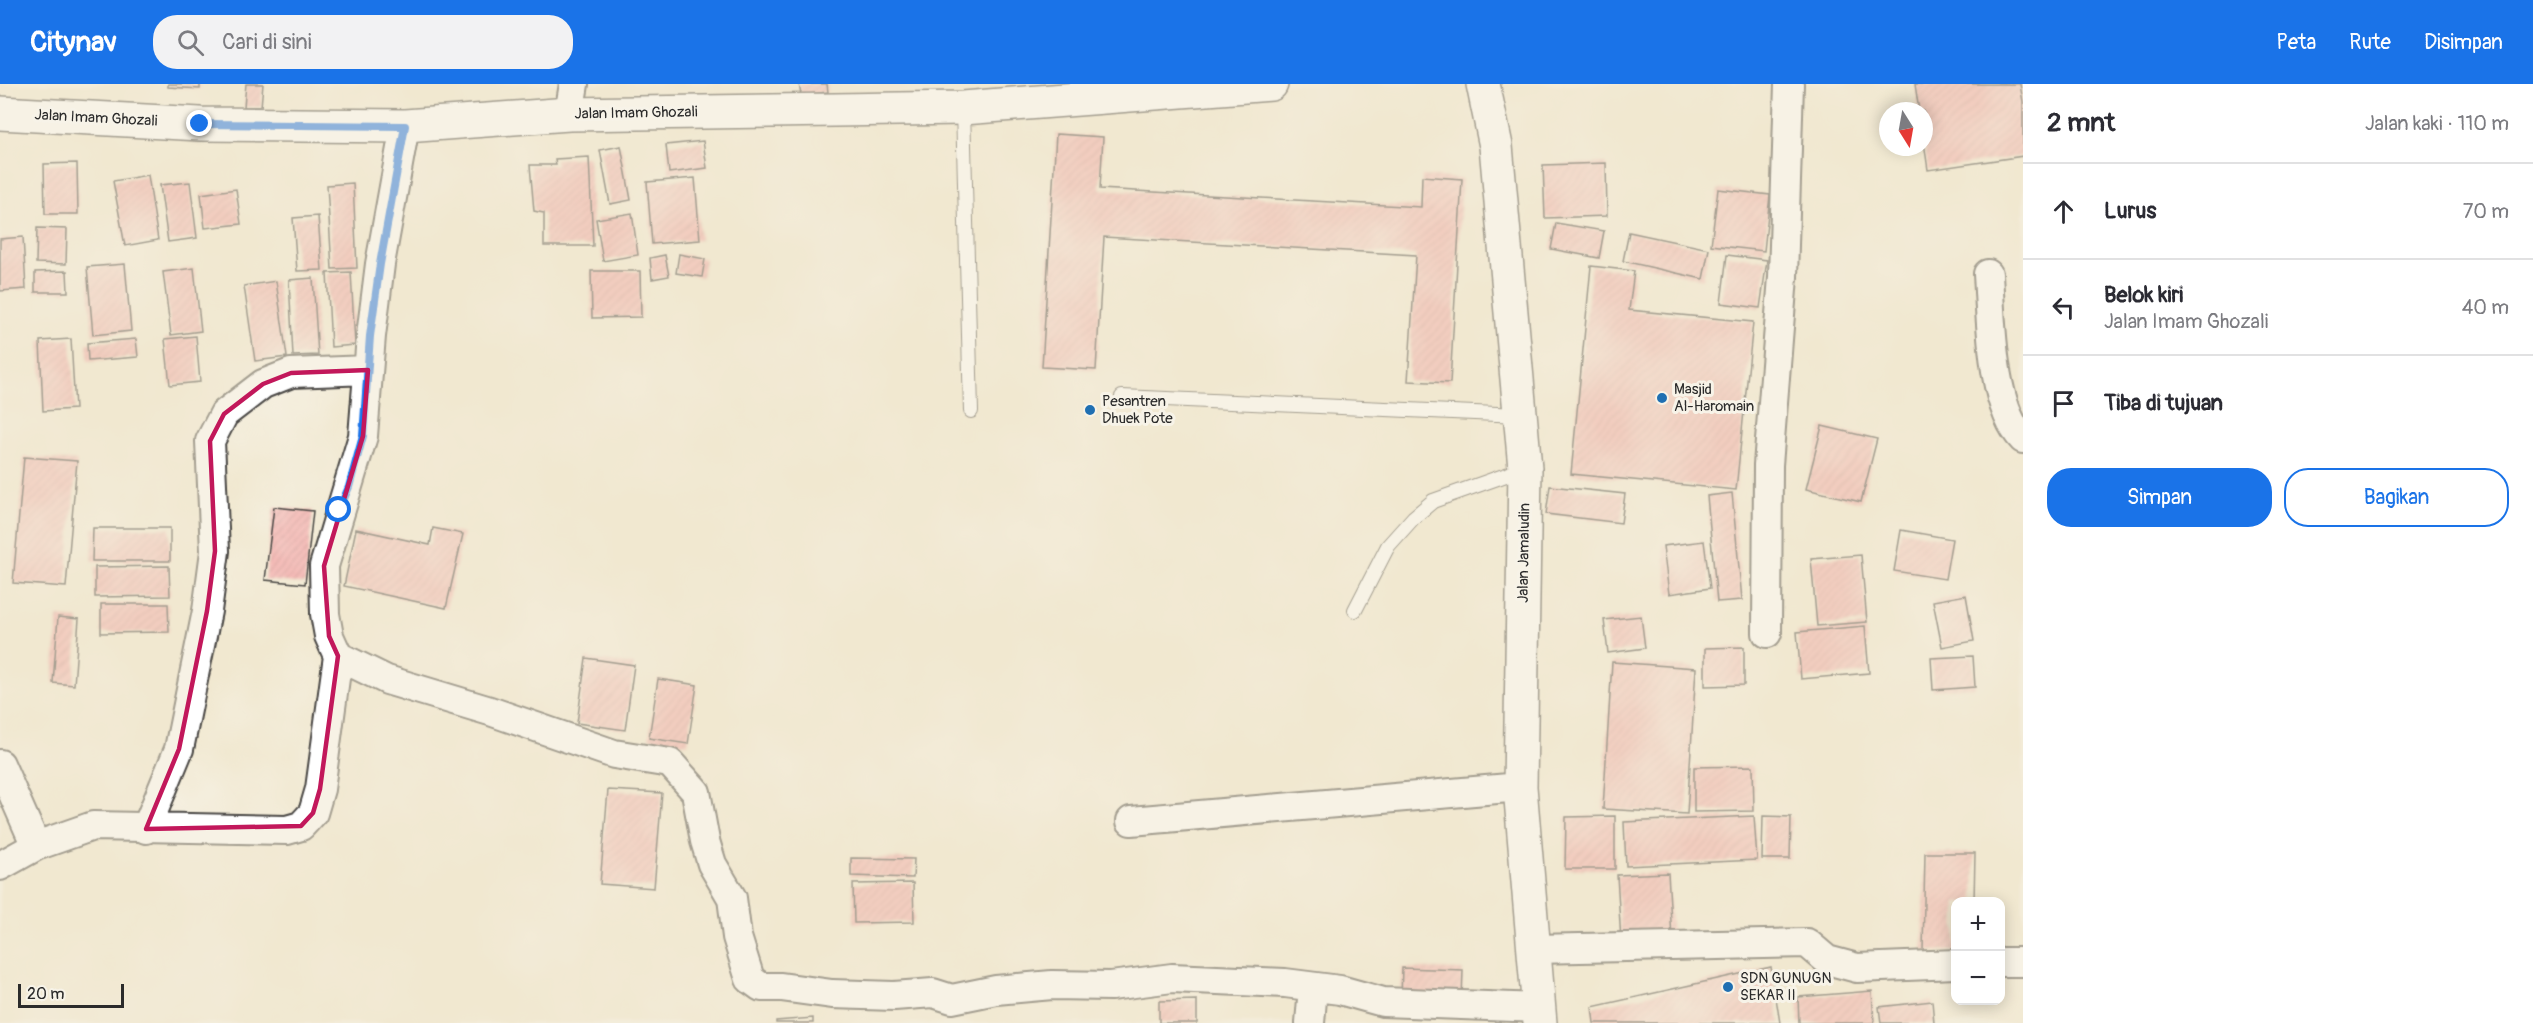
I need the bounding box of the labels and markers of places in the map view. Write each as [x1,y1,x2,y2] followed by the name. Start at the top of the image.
[1674,380,1754,416] place label: Masjid Al-Haromain
[1655,391,1669,405] marker: Masjid Al-Haromain
[1102,392,1173,428] place label: Pesantren Dhuek Pote
[1083,403,1097,417] marker: Pesantren Dhuek Pote
[1740,969,1832,1005] place label: SDN GUNUGN SEKAR II
[1721,980,1735,994] marker: SDN GUNUGN SEKAR II

